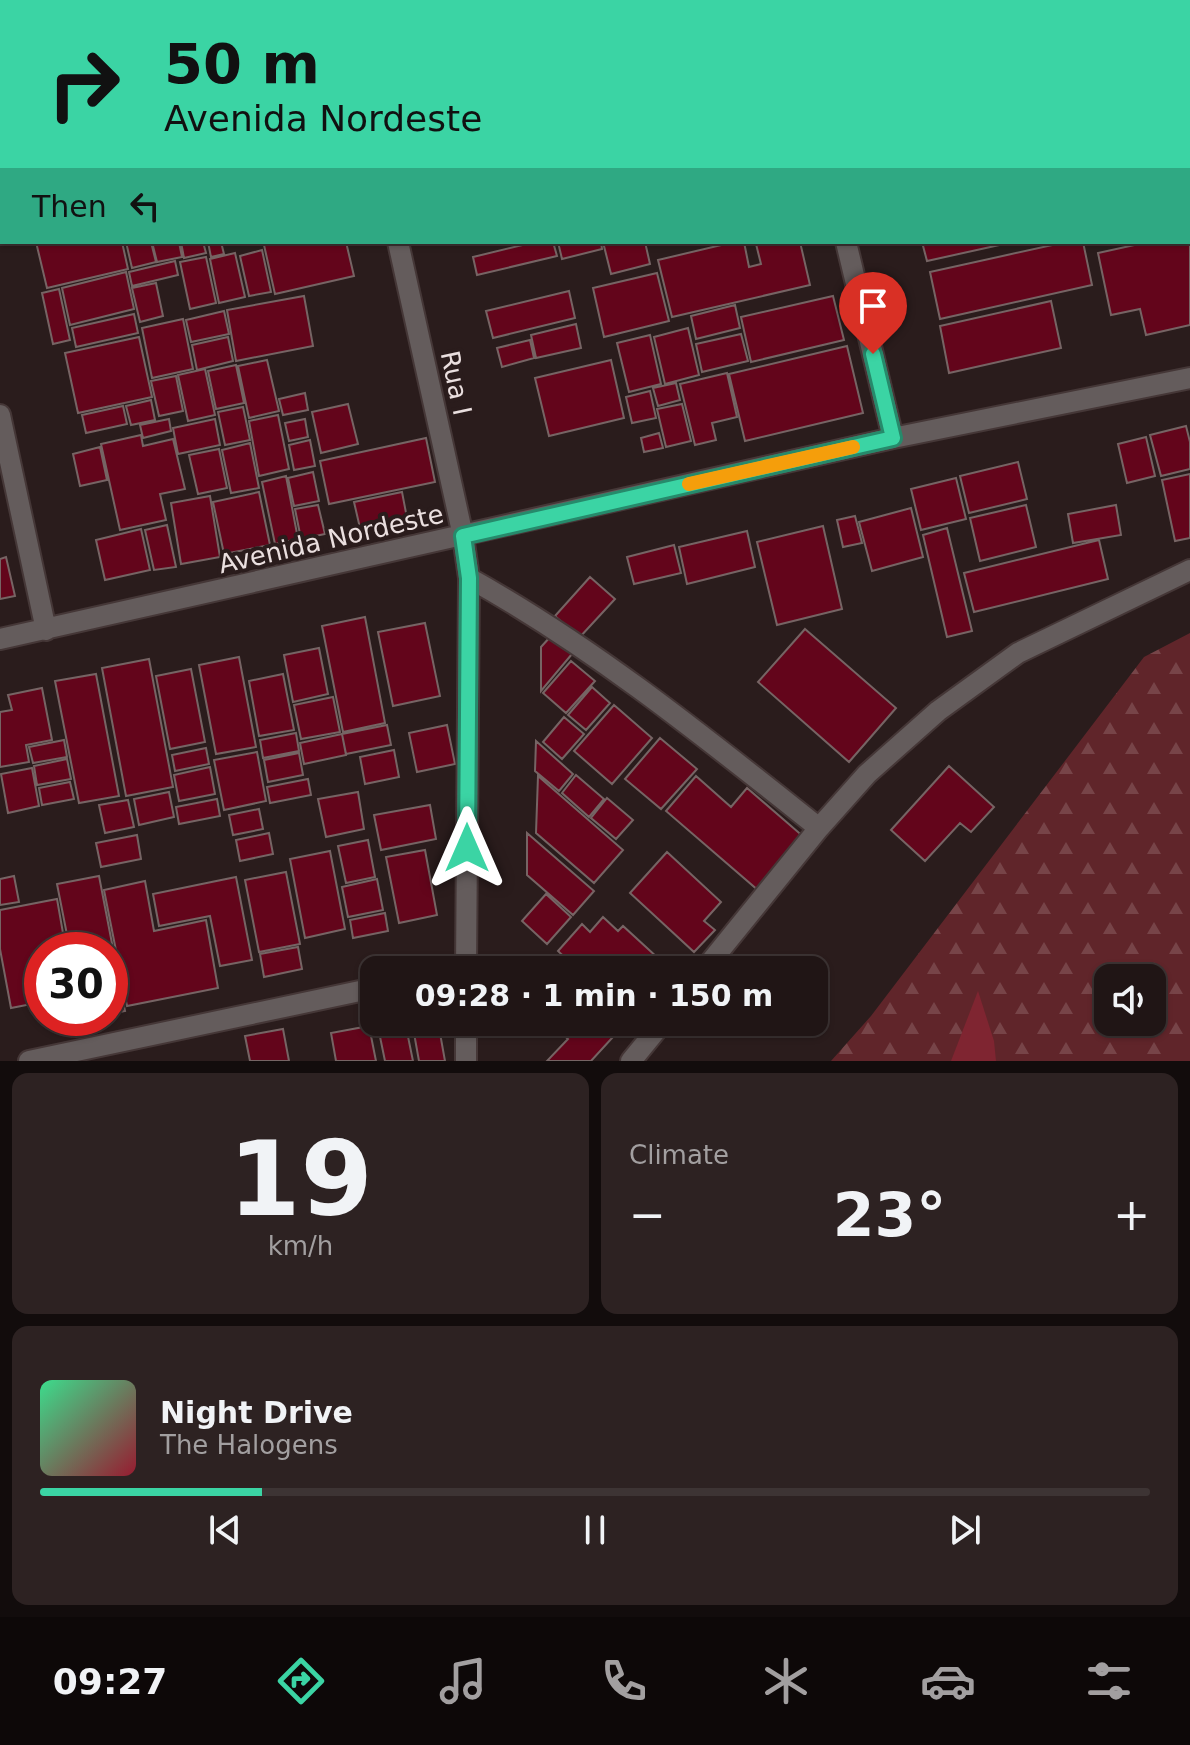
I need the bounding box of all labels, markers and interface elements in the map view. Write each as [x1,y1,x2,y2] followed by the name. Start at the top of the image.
[164,31,320,96] text: 50 m
[32,32,136,136] icon: right
[164,98,482,139] text: Avenida Nordeste
[123,184,167,228] icon: left
[32,189,107,224] text: Then
[839,272,907,354] pin
[851,284,895,328] icon: arrive
[435,348,477,418] street label: Rua I
[216,499,446,579] street label: Avenida Nordeste
[425,806,509,890] position arrow
[24,932,128,1036] speed limit sign: 30
[1094,964,1166,1036] map controls
[1094,964,1166,1036] button: sound
[415,978,773,1013] text: 09:28 · 1 min · 150 m
[228,1118,373,1240] text: 19
[629,1140,729,1170] text: Climate
[833,1180,946,1250] text: 23°
[629,1189,666,1240] text: −
[1113,1189,1150,1240] text: +
[268,1231,333,1261] text: km/h
[160,1395,353,1430] text: Night Drive
[160,1430,338,1460] text: The Halogens
[203,1508,247,1552] icon: previous
[573,1508,617,1552] icon: pause
[943,1508,987,1552] icon: next
[273,1653,329,1709] icon: directions
[435,1653,491,1709] icon: music
[596,1653,652,1709] icon: phone
[758,1653,814,1709] icon: climate
[920,1653,976,1709] icon: car
[1081,1653,1137,1709] icon: filters
[53,1661,167,1702] text: 09:27

